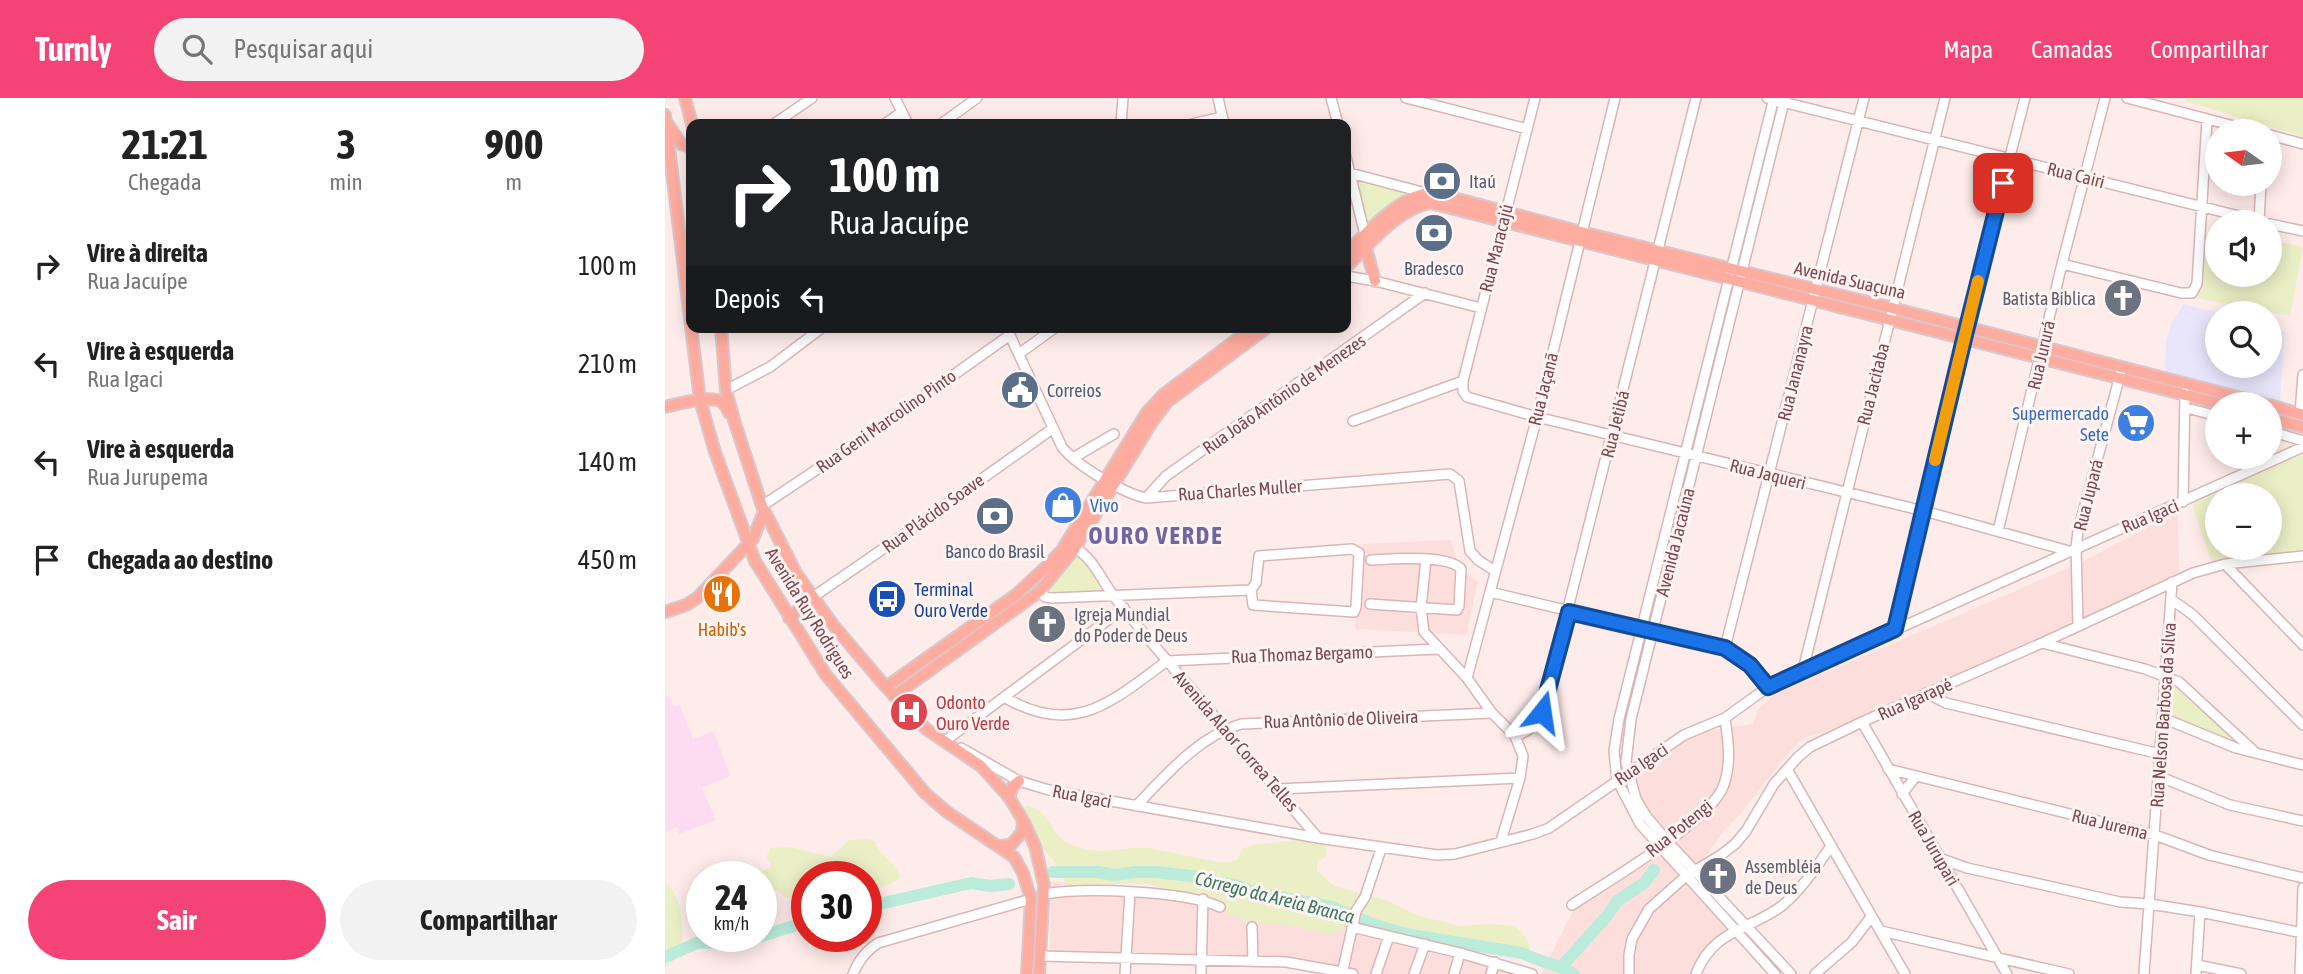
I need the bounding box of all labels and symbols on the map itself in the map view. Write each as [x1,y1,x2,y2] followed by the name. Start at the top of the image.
[2205,119,2282,196] north arrow
[1973,153,2033,213] pin
[2045,158,2107,192] street label: Rua Cairi
[1421,160,1463,202] bank icon: Itaú
[1469,171,1496,192] place label: Itaú
[1475,202,1517,294] street label: Rua Maracajú
[1413,212,1455,254] bank icon: Bradesco
[1792,257,1908,303] street label: Avenida Suaçuna
[1404,258,1464,279] place label: Bradesco
[2102,277,2144,319] church icon: Batista Bíblica
[2002,288,2096,309] place label: Batista Bíblica
[2023,318,2059,392] street label: Rua Jururá
[1773,323,1817,423] street label: Rua Jananayra
[1199,330,1369,458] street label: Rua João Antônio de Menezes
[1853,341,1893,427] street label: Rua Jacitaba
[1524,350,1562,428] street label: Rua Jaçanã
[812,365,960,477] street label: Rua Geni Marcolino Pinto
[999,369,1041,411] public building icon: Correios
[1047,380,1101,401] place label: Correios
[1597,388,1633,460] street label: Rua Jetibá
[2115,402,2157,444] supermarket icon: Supermercado Sete
[2012,403,2109,445] place label: Supermercado Sete
[1728,454,1808,494] street label: Rua Jaqueri
[2069,457,2107,533] street label: Rua Jupará
[878,469,988,557] street label: Rua Plácido Soave
[1177,475,1303,505] street label: Rua Charles Muller
[1042,484,1084,526] shop icon: Vivo
[1651,485,1699,599] street label: Avenida Jacaúna
[974,495,1016,537] bank icon: Banco do Brasil
[1090,495,1119,516] place label: Vivo
[2118,495,2182,537] street label: Rua Igaci
[1089,522,1223,549] district label: OURO VERDE
[945,541,1045,562] place label: Banco do Brasil
[761,544,859,682] street label: Avenida Ruy Rodrigues
[701,573,743,615] restaurant icon: Habib's
[866,578,908,620] bus stop icon: Terminal Ouro Verde
[914,579,988,621] place label: Terminal Ouro Verde
[1026,603,1068,645] church icon: Igreja Mundial do Poder de Deus
[1074,604,1188,646] place label: Igreja Mundial do Poder de Deus
[698,619,746,640] place label: Habib's
[2146,622,2180,808] street label: Rua Nelson Barbosa da Silva
[1231,641,1373,667] street label: Rua Thomaz Bergamo
[1169,666,1303,816] street label: Avenida Alaor Correa Telles
[1875,673,1955,725] street label: Rua Igarapé
[1505,675,1579,749] position arrow
[888,691,930,733] hospital icon: Odonto Ouro Verde
[936,692,1010,734] place label: Odonto Ouro Verde
[1263,706,1419,732] street label: Rua Antônio de Oliveira
[1610,739,1672,789] street label: Rua Igaci
[1051,780,1113,812] street label: Rua Igaci
[1642,795,1716,861] street label: Rua Potengi
[2070,804,2150,844] street label: Rua Jurema
[1904,807,1964,889] street label: Rua Jurupari
[1697,855,1739,897] church icon: Assembléia de Deus
[1745,856,1821,898] place label: Assembléia de Deus
[791,861,882,952] speed limit sign: 30
[1193,867,1357,928] water label: Córrego da Areia Branca

